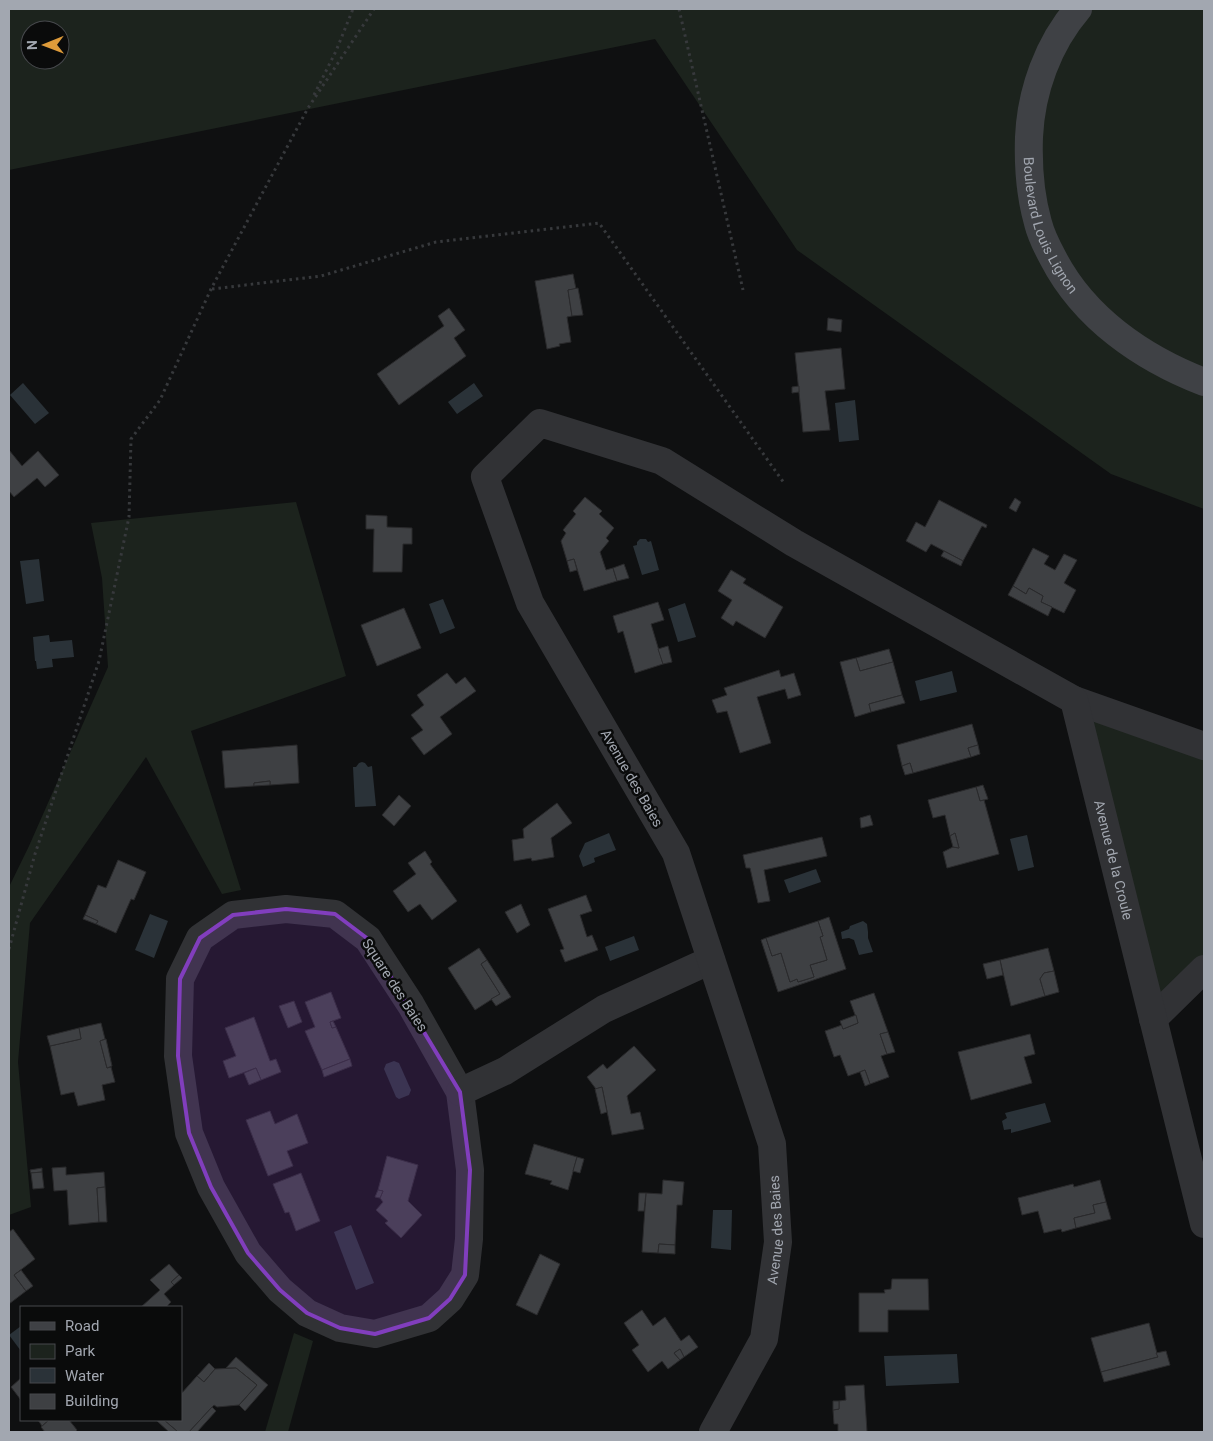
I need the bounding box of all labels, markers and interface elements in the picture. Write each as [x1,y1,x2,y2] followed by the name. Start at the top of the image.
[20,20,70,70] north arrow
[24,40,40,50] text: N
[1021,157,1081,297] street label: Boulevard Louis Lignon
[598,727,666,829] street label: Avenue des Baies
[1091,798,1136,921] street label: Avenue de la Croule
[359,936,431,1034] street label: Square des Baies
[764,1175,786,1286] street label: Avenue des Baies
[20,1306,182,1421] legend
[65,1317,99,1335] text: Road
[65,1342,96,1360] text: Park
[65,1367,104,1385] text: Water
[65,1392,119,1410] text: Building

